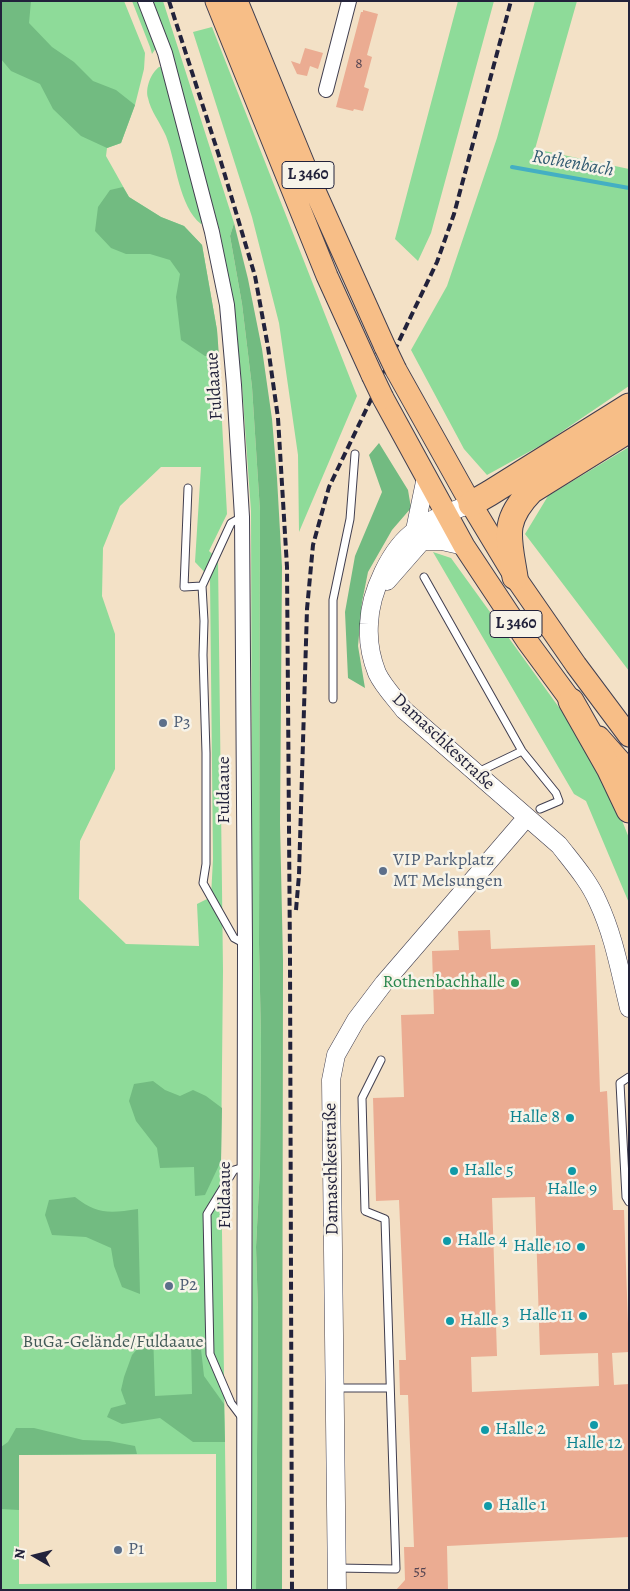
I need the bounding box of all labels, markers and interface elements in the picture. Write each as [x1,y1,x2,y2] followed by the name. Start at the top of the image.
[355,55,363,73] house number: 8
[530,146,616,182] water label: Rothenbach
[282,162,334,188] road number: L 3460
[202,352,228,420] street label: Fuldaaue
[490,610,542,638] road number: L 3460
[387,689,499,795] street label: Damaschkestraße
[173,712,190,734] place label: P3
[157,717,169,729] marker: P3
[214,756,236,824] street label: Fuldaaue
[393,850,503,892] place label: VIP Parkplatz MT Melsungen
[377,865,389,877] marker: VIP Parkplatz MT Melsungen
[382,972,505,994] place label: Rothenbachhalle
[509,977,521,989] marker: Rothenbachhalle
[320,1103,344,1235] street label: Damaschkestraße
[509,1107,560,1129] place label: Halle 8
[564,1112,576,1124] marker: Halle 8
[464,1160,514,1182] place label: Halle 5
[215,1161,237,1229] street label: Fuldaaue
[448,1165,460,1177] marker: Halle 5
[566,1165,578,1177] marker: Halle 9
[547,1179,597,1201] place label: Halle 9
[457,1230,507,1252] place label: Halle 4
[441,1235,453,1247] marker: Halle 4
[513,1236,571,1258] place label: Halle 10
[575,1241,587,1253] marker: Halle 10
[179,1275,197,1297] place label: P2
[163,1280,175,1292] marker: P2
[519,1305,573,1327] place label: Halle 11
[460,1310,509,1332] place label: Halle 3
[577,1310,589,1322] marker: Halle 11
[444,1315,456,1327] marker: Halle 3
[22,1332,204,1354] park label: BuGa-Gelände/Fuldaaue
[495,1419,546,1441] place label: Halle 2
[588,1419,600,1431] marker: Halle 12
[479,1424,491,1436] marker: Halle 2
[566,1433,622,1455] place label: Halle 12
[498,1495,546,1517] place label: Halle 1
[482,1500,494,1512] marker: Halle 1
[10,1531,60,1581] north arrow
[128,1539,144,1561] place label: P1
[112,1544,124,1556] marker: P1
[10,1547,30,1560] text: N
[414,1563,426,1581] house number: 55

